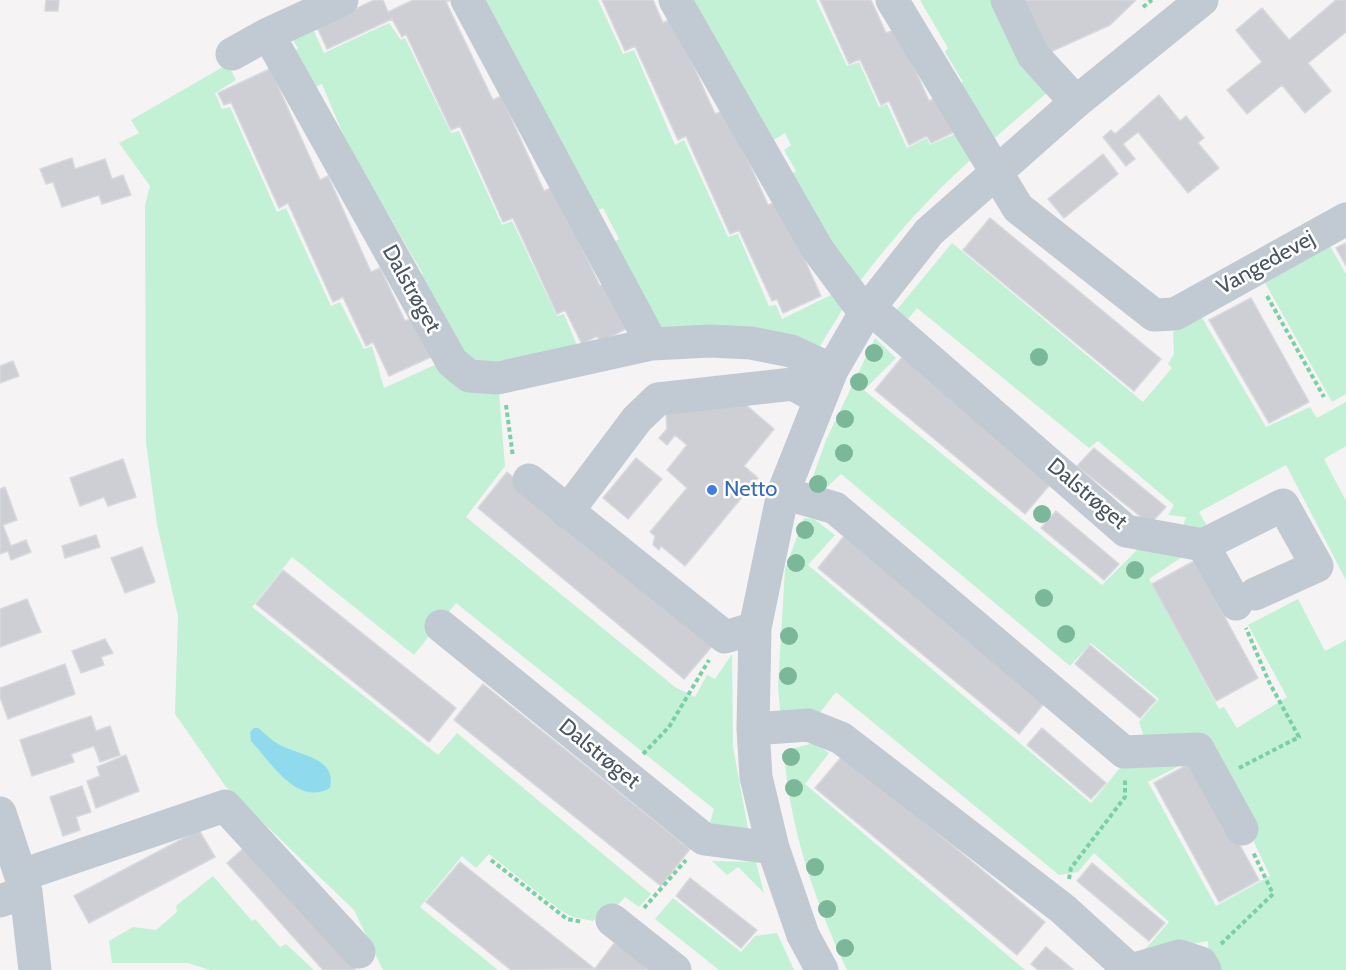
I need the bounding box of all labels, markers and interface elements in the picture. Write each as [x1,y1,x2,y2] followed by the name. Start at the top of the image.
[1213,225,1319,301] street label: Vangedevej
[376,240,446,338] street label: Dalstrøget
[1042,453,1132,535] street label: Dalstrøget
[724,477,777,503] place label: Netto
[705,483,719,497] marker: Netto
[553,713,645,795] street label: Dalstrøget

